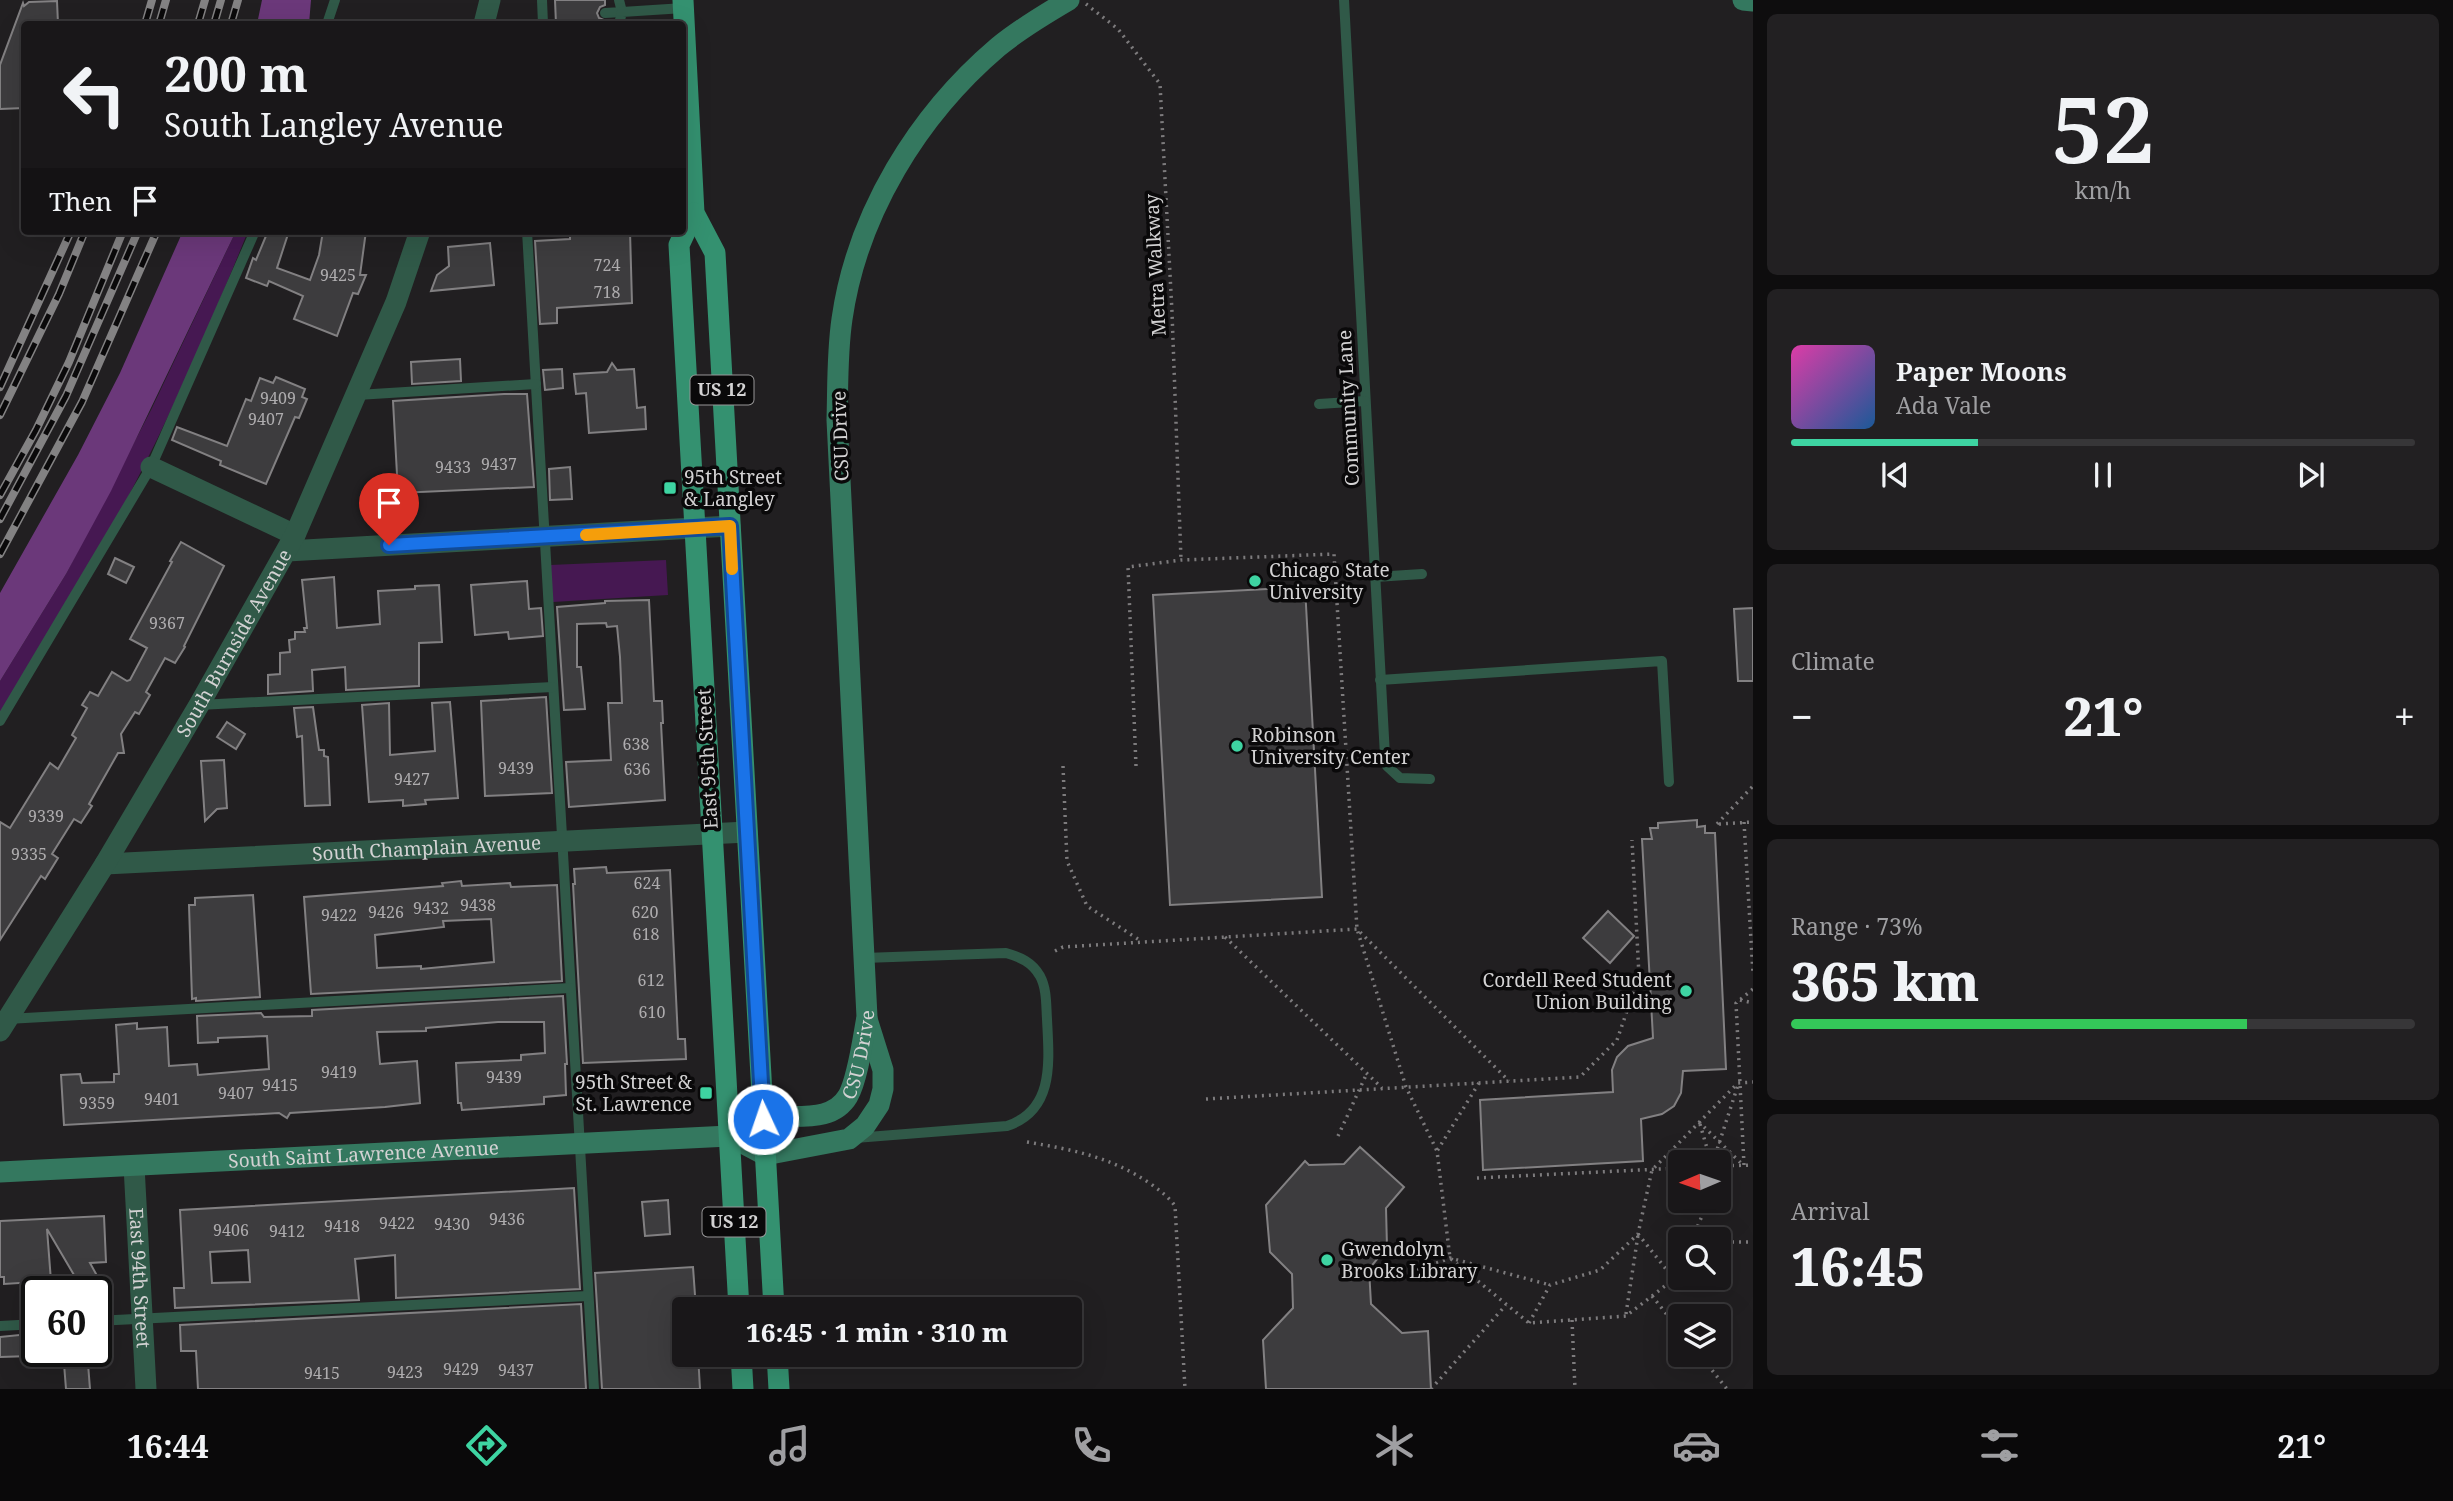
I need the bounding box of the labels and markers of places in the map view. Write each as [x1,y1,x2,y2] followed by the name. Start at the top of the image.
[684,464,782,512] place label: 95th Street & Langley
[359,473,419,545] pin
[662,480,678,496] marker: 95th Street & Langley
[1269,557,1390,605] place label: Chicago State University
[1247,573,1263,589] marker: Chicago State University
[1251,722,1410,770] place label: Robinson University Center
[1229,738,1245,754] marker: Robinson University Center
[1483,967,1672,1015] place label: Cordell Reed Student Union Building
[1678,983,1694,999] marker: Cordell Reed Student Union Building
[575,1069,692,1117] place label: 95th Street & St. Lawrence
[698,1085,714,1101] marker: 95th Street & St. Lawrence
[1341,1236,1478,1284] place label: Gwendolyn Brooks Library
[1319,1252,1335,1268] marker: Gwendolyn Brooks Library

